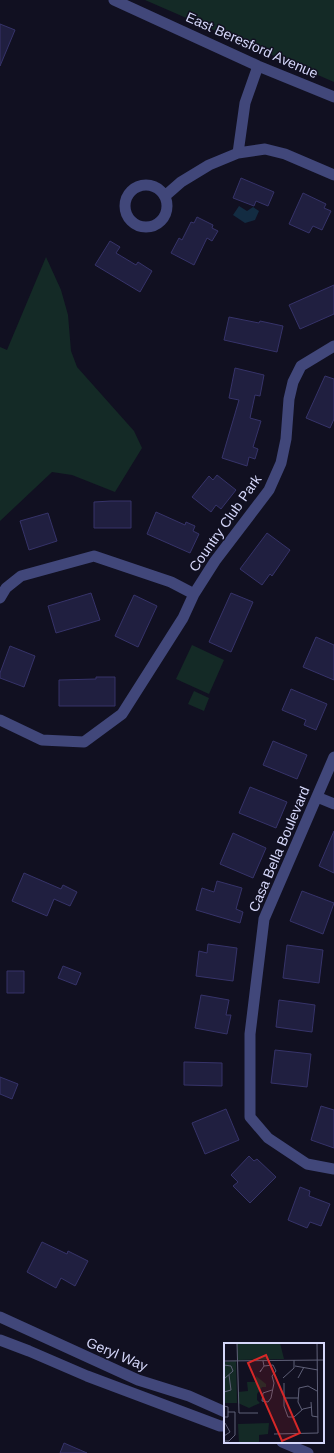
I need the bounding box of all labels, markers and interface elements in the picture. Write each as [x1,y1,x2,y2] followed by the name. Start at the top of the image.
[183,9,321,81] street label: East Beresford Avenue
[186,471,265,574] street label: Country Club Park
[245,784,313,914] street label: Casa Bella Boulevard
[84,1334,150,1374] street label: Geryl Way
[224,1343,324,1443] inset map

